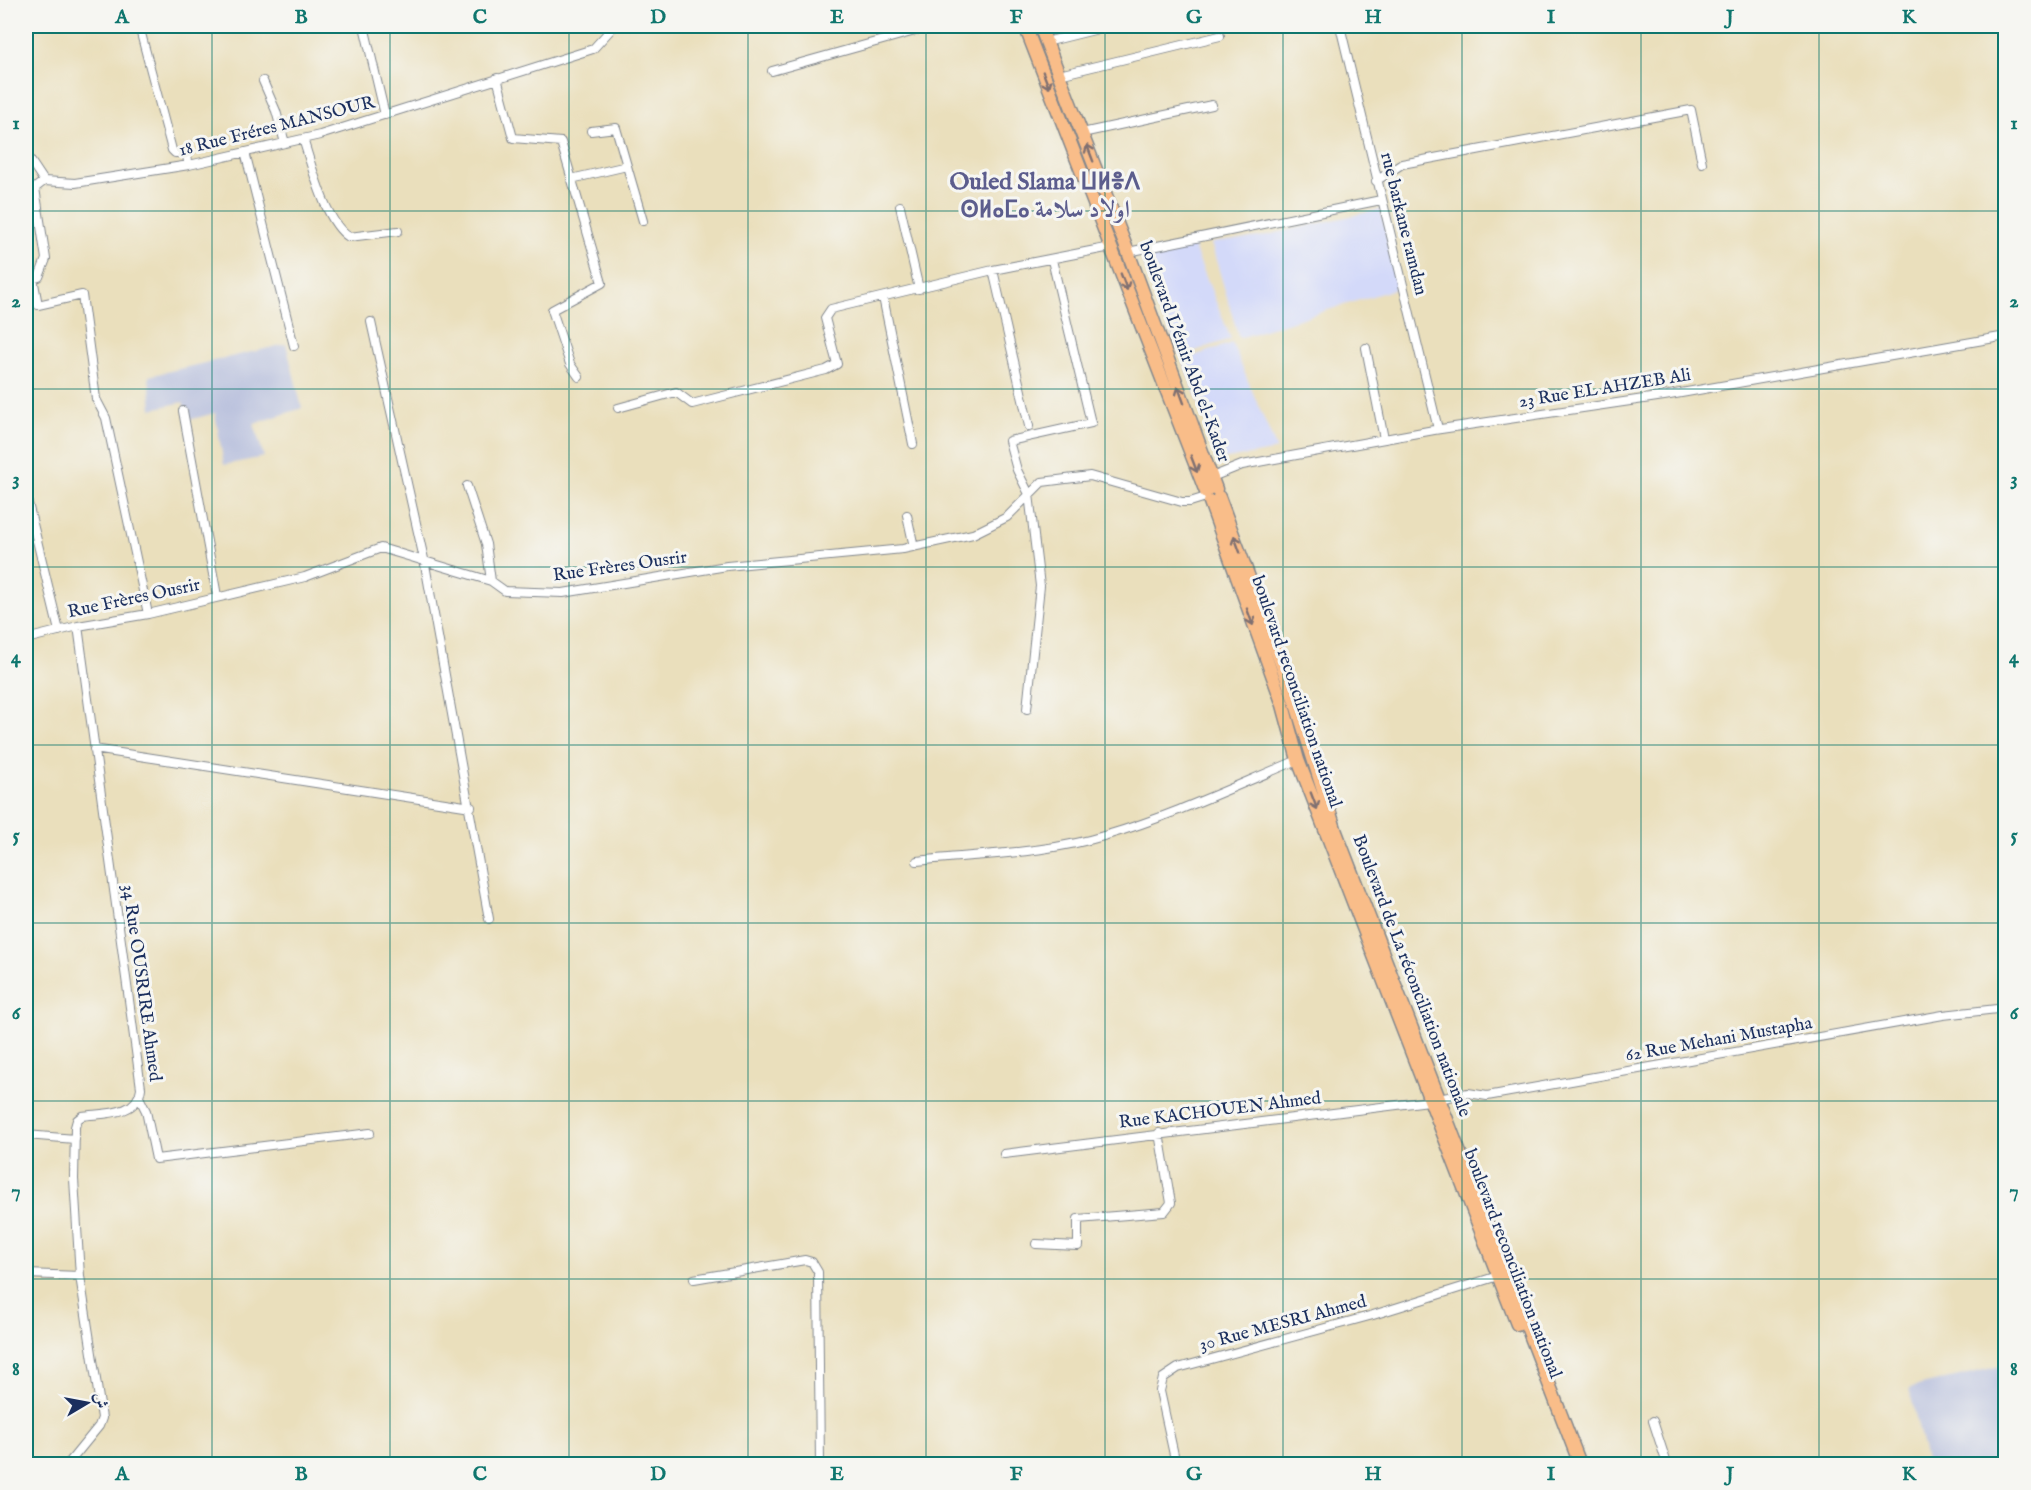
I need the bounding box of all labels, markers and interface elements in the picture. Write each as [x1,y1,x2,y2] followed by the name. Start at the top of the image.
[114,5,130,30] text: A
[294,5,308,30] text: B
[473,5,487,30] text: C
[650,5,666,30] text: D
[830,5,844,30] text: E
[1010,5,1023,30] text: F
[1186,5,1203,30] text: G
[1364,5,1382,30] text: H
[1547,5,1556,30] text: I
[1723,5,1735,30] text: J
[1902,5,1918,30] text: K
[1042,70,1053,89] one-way arrow
[177,91,379,163] street label: 18 Rue Fréres MANSOUR
[12,111,20,136] text: 1
[2010,111,2018,136] text: 1
[1084,145,1095,163] one-way arrow
[1374,150,1432,298] street label: rue barkane ramdan
[949,167,1141,226] district label: Ouled Slama ⵡⵍⴻⴷ ⵙⵍⴰⵎⴰ اولاد سلامة
[1133,238,1235,466] street label: boulevard L'émir Abd el-Kader
[1119,272,1130,290] one-way arrow
[11,289,21,314] text: 2
[2009,289,2019,314] text: 2
[1517,364,1693,414] street label: 23 Rue EL AHZEB Ali
[1175,386,1186,405] one-way arrow
[1190,454,1201,472] one-way arrow
[12,467,20,492] text: 3
[2010,467,2018,492] text: 3
[1231,535,1242,554] one-way arrow
[552,546,689,588] street label: Rue Frères Ousrir
[1245,573,1347,811] street label: boulevard reconciliation national
[66,574,203,624] street label: Rue Frères Ousrir
[1245,607,1256,626] one-way arrow
[11,645,22,670] text: 4
[2009,645,2020,670] text: 4
[1309,791,1320,810] one-way arrow
[12,823,20,848] text: 5
[2010,823,2018,848] text: 5
[1346,832,1476,1120] street label: Boulevard de La réconciliation nationale
[116,883,166,1083] street label: 34 Rue OUSRIRE Ahmed
[12,1001,22,1026] text: 6
[2010,1001,2020,1026] text: 6
[1624,1012,1814,1068] street label: 62 Rue Mehani Mustapha
[1118,1087,1323,1135] street label: Rue KACHOUEN Ahmed
[1458,1146,1566,1382] street label: boulevard reconciliation national
[11,1179,21,1204] text: 7
[2009,1179,2019,1204] text: 7
[1197,1291,1369,1357] street label: 30 Rue MESRI Ahmed
[12,1357,20,1382] text: 8
[2010,1357,2018,1382] text: 8
[57,1373,117,1433] north arrow
[89,1391,111,1410] text: ش
[114,1462,130,1487] text: A
[294,1462,308,1487] text: B
[473,1462,487,1487] text: C
[650,1462,666,1487] text: D
[830,1462,844,1487] text: E
[1010,1462,1023,1487] text: F
[1186,1462,1203,1487] text: G
[1364,1462,1382,1487] text: H
[1547,1462,1556,1487] text: I
[1723,1462,1735,1487] text: J
[1902,1462,1918,1487] text: K

